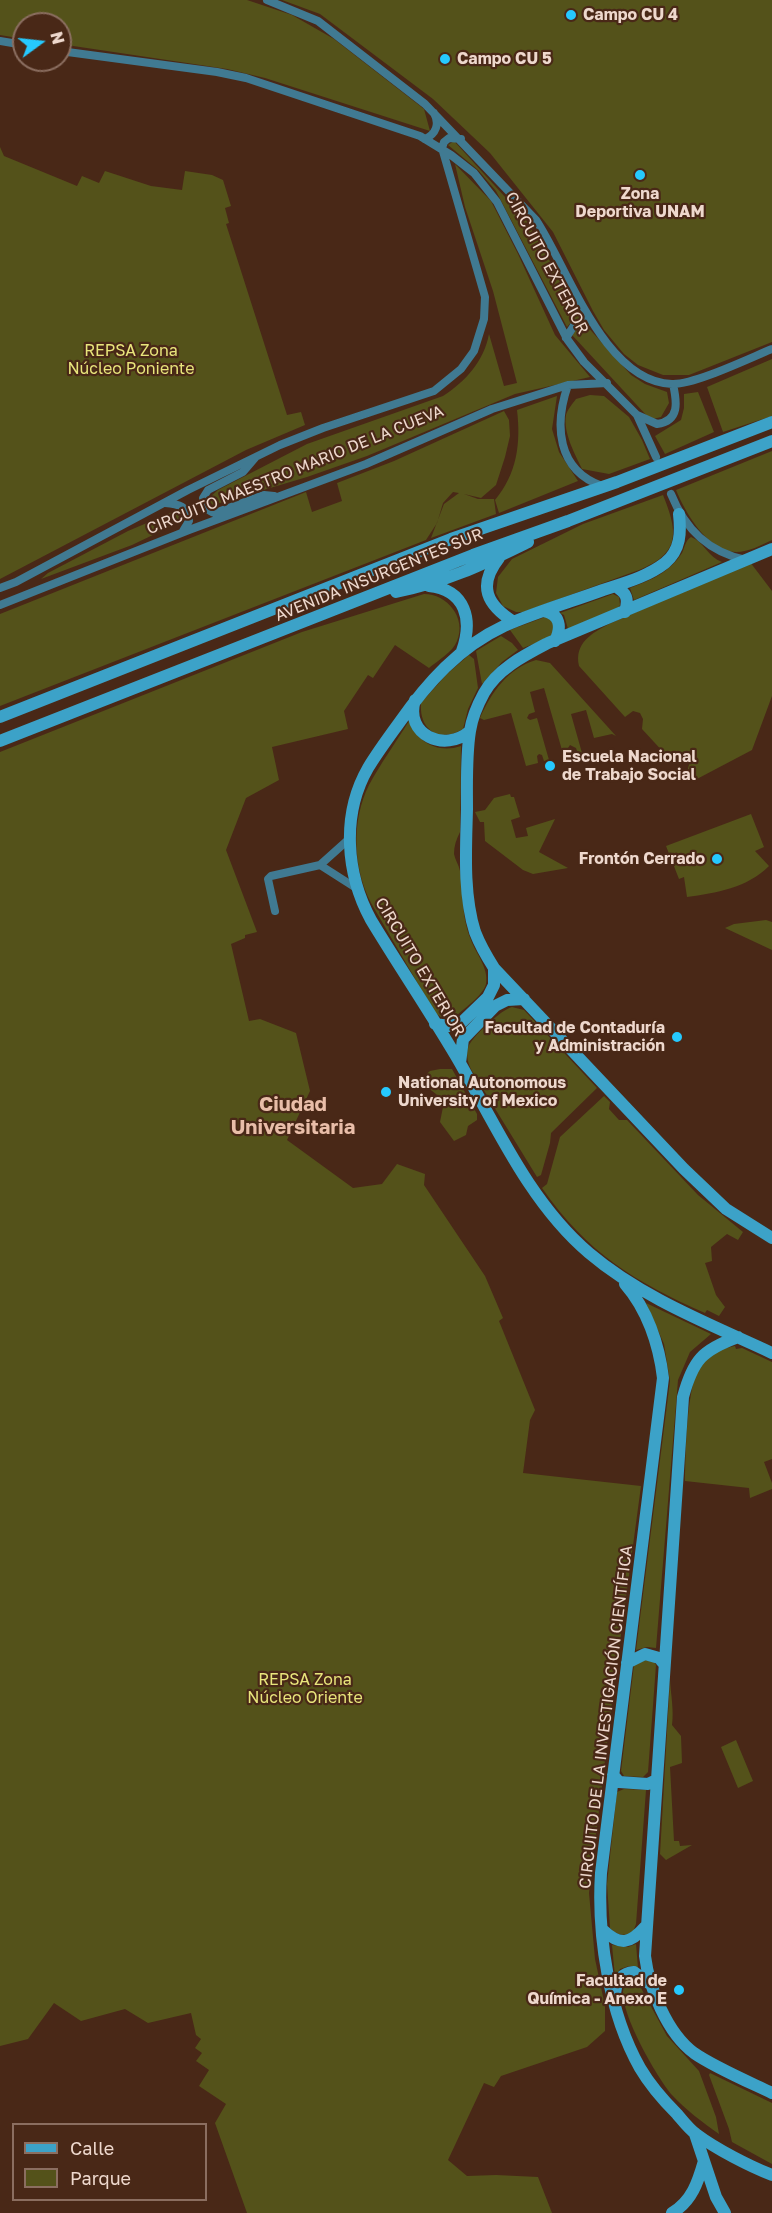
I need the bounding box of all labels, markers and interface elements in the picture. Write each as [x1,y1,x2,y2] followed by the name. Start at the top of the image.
[583,5,678,25] place label: Campo CU 4
[564,8,578,22] marker: Campo CU 4
[12,12,72,72] north arrow
[46,29,69,46] text: N
[457,49,552,69] place label: Campo CU 5
[438,52,452,66] marker: Campo CU 5
[633,168,647,182] marker: Zona Deportiva UNAM
[575,184,705,222] place label: Zona Deportiva UNAM
[501,189,593,337] street label: CIRCUITO EXTERIOR
[67,341,195,379] park label: REPSA Zona Núcleo Poniente
[144,401,446,539] street label: CIRCUITO MAESTRO MARIO DE LA CUEVA
[272,524,486,626] street label: AVENIDA INSURGENTES SUR
[562,747,697,785] place label: Escuela Nacional de Trabajo Social
[543,759,557,773] marker: Escuela Nacional de Trabajo Social
[579,849,705,869] place label: Frontón Cerrado
[710,852,724,866] marker: Frontón Cerrado
[371,894,469,1040] street label: CIRCUITO EXTERIOR
[484,1018,665,1056] place label: Facultad de Contaduría y Administración
[670,1030,684,1044] marker: Facultad de Contaduría y Administración
[398,1073,566,1111] place label: National Autonomous University of Mexico
[379,1085,393,1099] marker: National Autonomous University of Mexico
[231,1093,355,1140] district label: Ciudad Universitaria
[575,1544,637,1890] street label: CIRCUITO DE LA INVESTIGACIÓN CIENTÍFICA
[247,1670,363,1708] park label: REPSA Zona Núcleo Oriente
[527,1971,667,2009] place label: Facultad de Química - Anexo E
[672,1983,686,1997] marker: Facultad de Química - Anexo E
[12,2123,207,2201] legend
[70,2137,114,2159] text: Calle
[70,2167,131,2189] text: Parque

